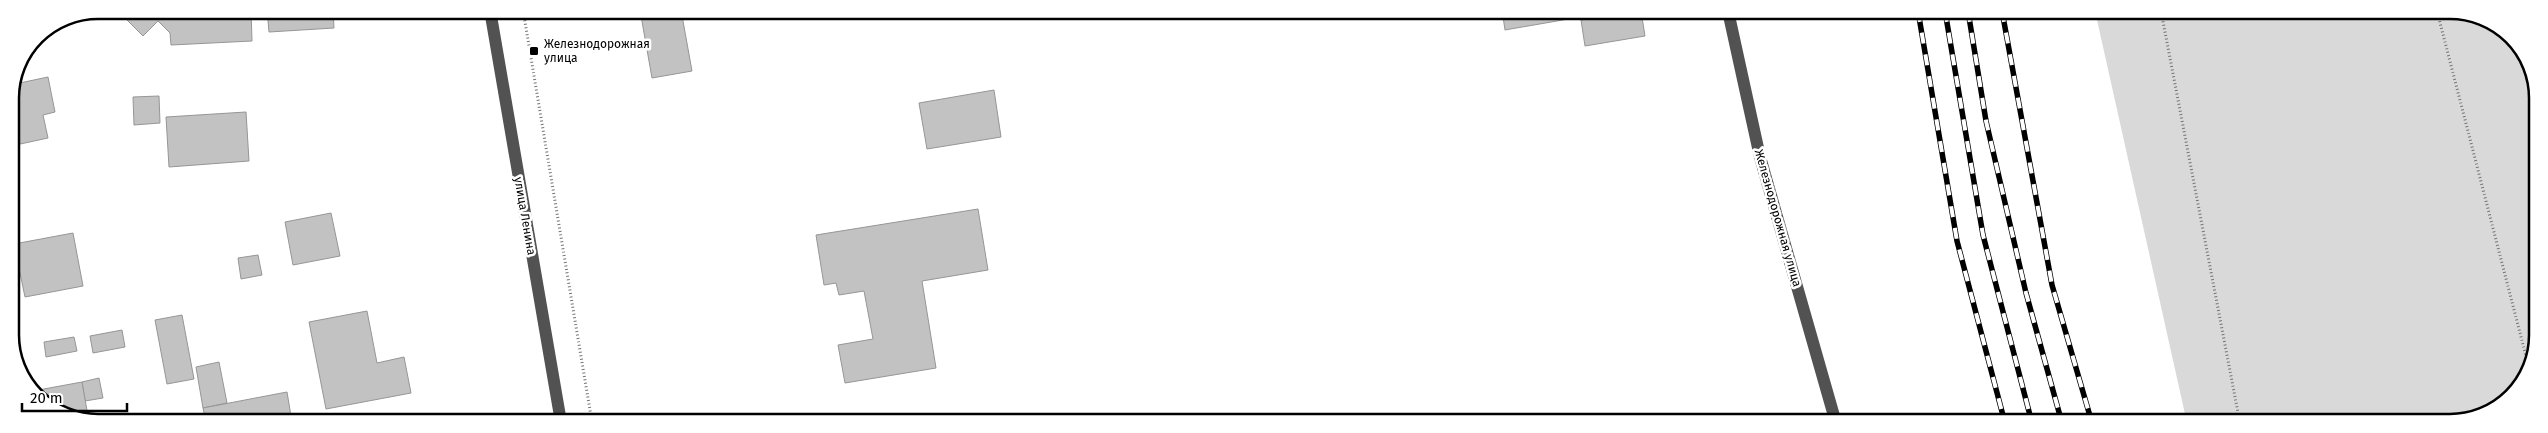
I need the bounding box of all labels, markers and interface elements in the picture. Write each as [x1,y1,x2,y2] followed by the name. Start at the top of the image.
[544,37,650,65] place label: Железнодорожная улица
[528,45,540,57] marker: Железнодорожная улица
[1752,148,1804,288] street label: Железнодорожная улица
[511,176,539,256] street label: улица Ленина
[22,380,128,412] scale bar
[30,389,63,407] text: 20 m

